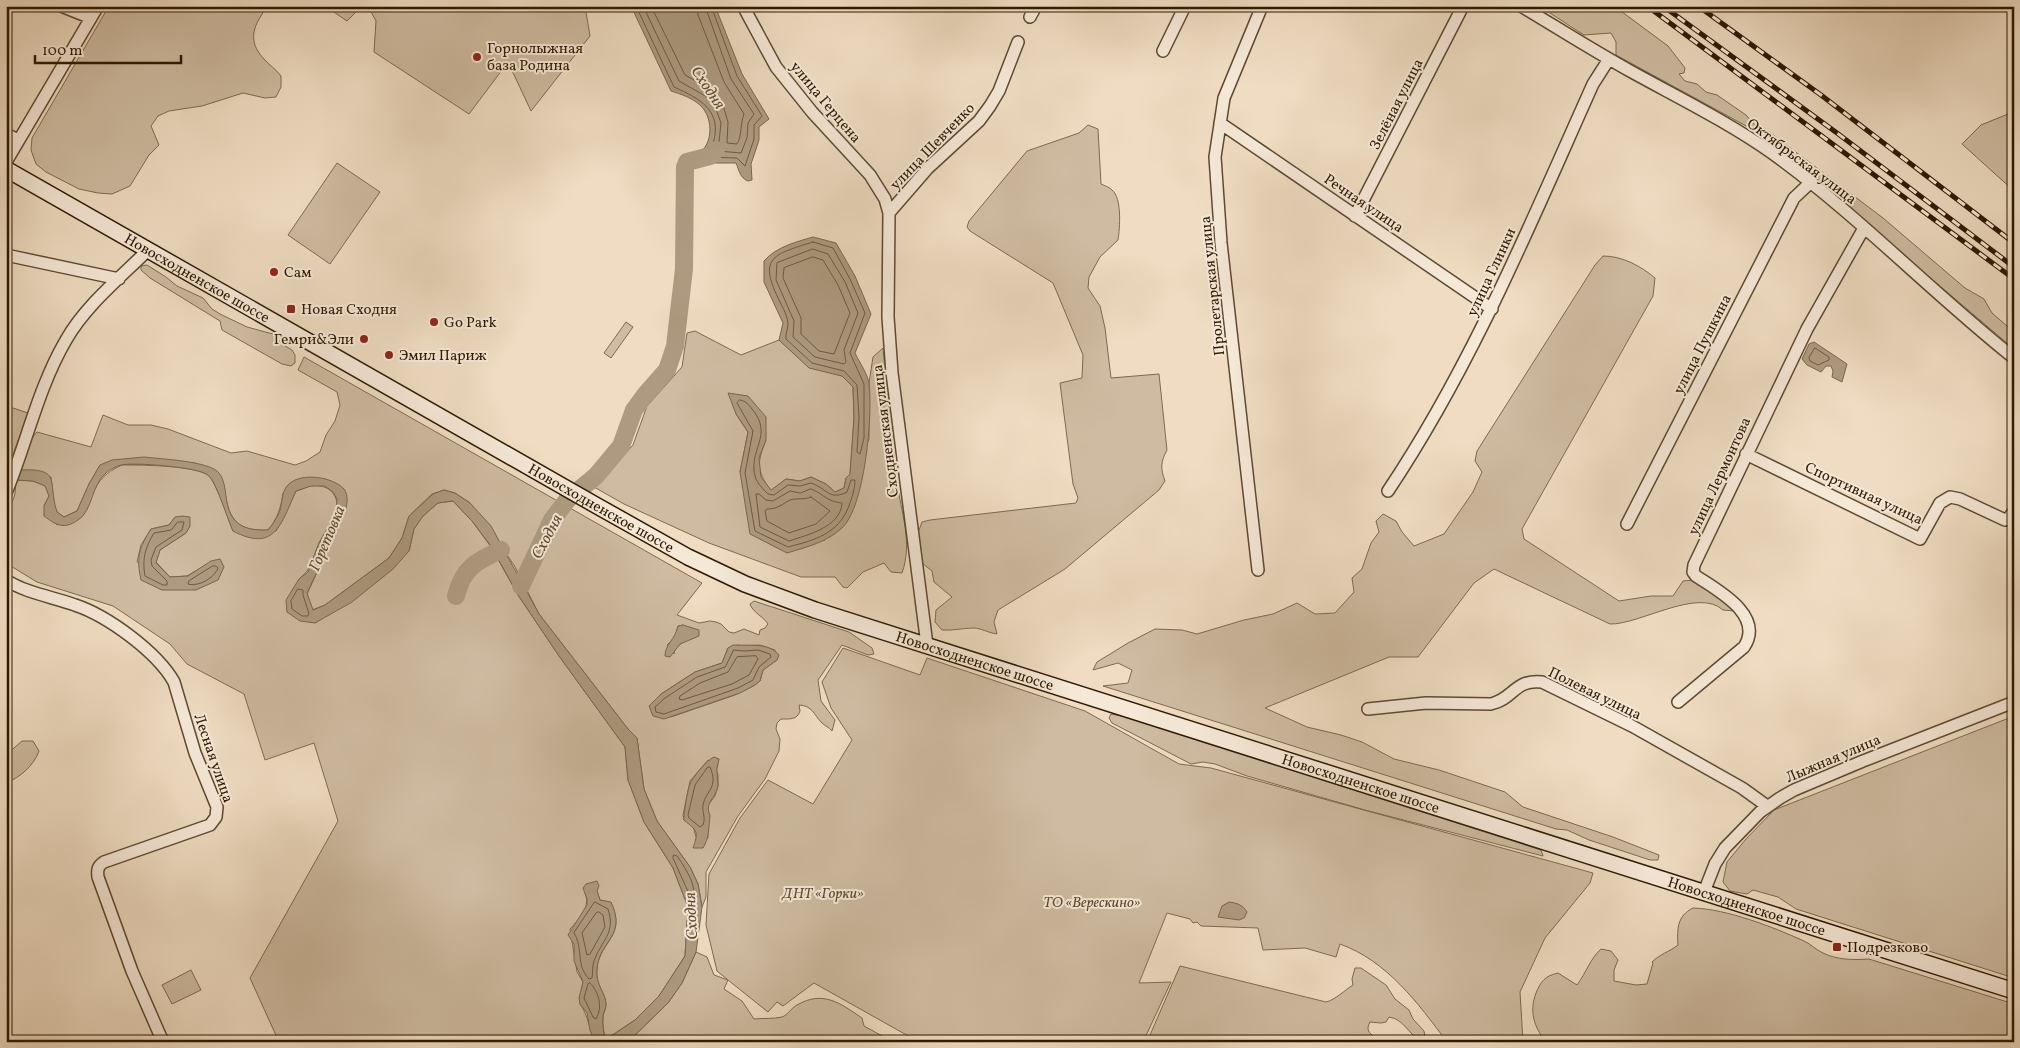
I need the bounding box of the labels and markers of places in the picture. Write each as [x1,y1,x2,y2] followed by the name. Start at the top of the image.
[487,39,583,77] place label: Горнолыжная база Родина
[471,51,483,63] marker: Горнолыжная база Родина
[284,263,312,284] place label: Сам
[268,266,280,278] marker: Сам
[301,300,397,321] place label: Новая Сходня
[285,303,297,315] marker: Новая Сходня
[444,313,497,334] place label: Go Park
[428,316,440,328] marker: Go Park
[274,330,354,351] place label: Гемри&Эли
[358,333,370,345] marker: Гемри&Эли
[399,346,487,367] place label: Эмил Париж
[383,349,395,361] marker: Эмил Париж
[1847,938,1928,959] place label: Подрезково
[1831,941,1843,953] marker: Подрезково

